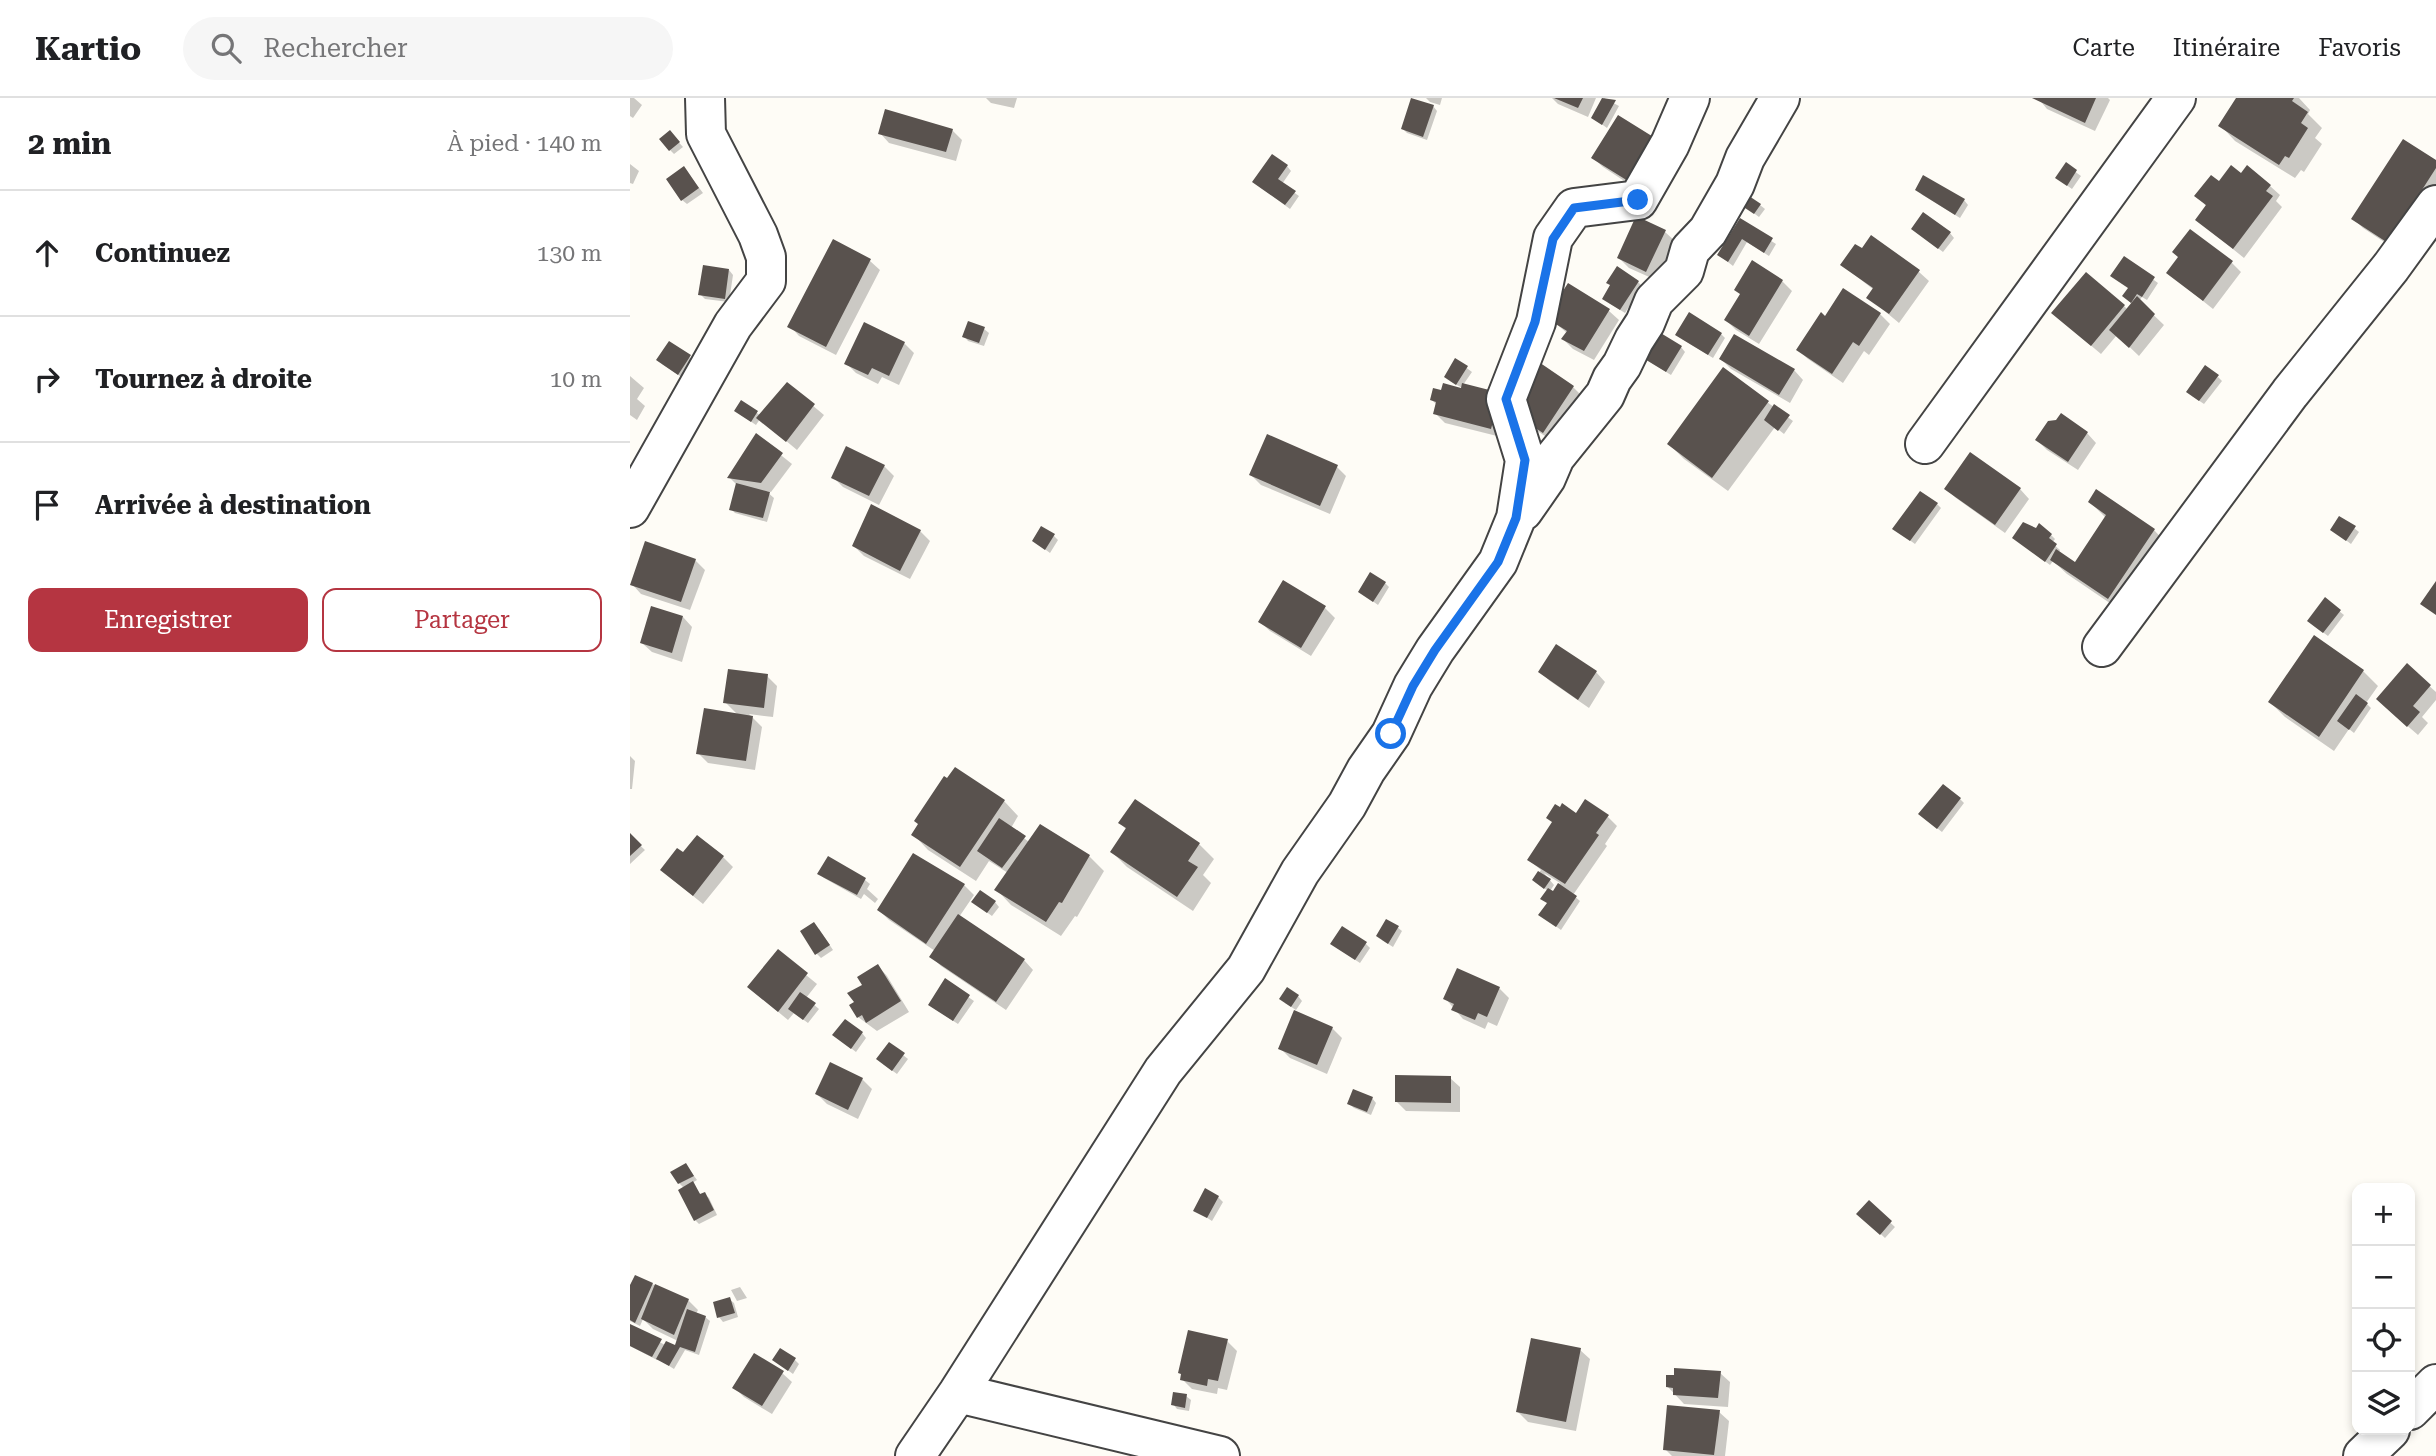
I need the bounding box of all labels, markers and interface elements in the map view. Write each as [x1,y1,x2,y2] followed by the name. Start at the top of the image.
[183,17,673,80] search box
[35,29,141,68] text: Kartio
[207,29,245,67] icon: search
[263,33,408,63] text: Rechercher
[2073,34,2135,62] text: Carte
[2173,34,2280,62] text: Itinéraire
[2318,34,2401,62] text: Favoris
[28,126,111,161] text: 2 min
[447,130,602,157] text: À pied · 140 m
[1622,184,1653,215] route end
[28,234,66,272] icon: ahead
[95,238,230,268] text: Continuez
[537,240,602,267] text: 130 m
[28,360,66,398] icon: right
[95,364,312,394] text: Tournez à droite
[549,366,602,393] text: 10 m
[28,486,66,524] icon: arrive
[95,490,371,520] text: Arrivée à destination
[28,588,308,652] button: Enregistrer
[322,588,602,652] button: Partager
[1375,718,1406,749] route start
[2352,1183,2415,1435] map controls
[2352,1183,2415,1246] button: +
[2352,1246,2415,1309] button: −
[2352,1309,2415,1372] button: locate
[2352,1372,2415,1435] button: layers

